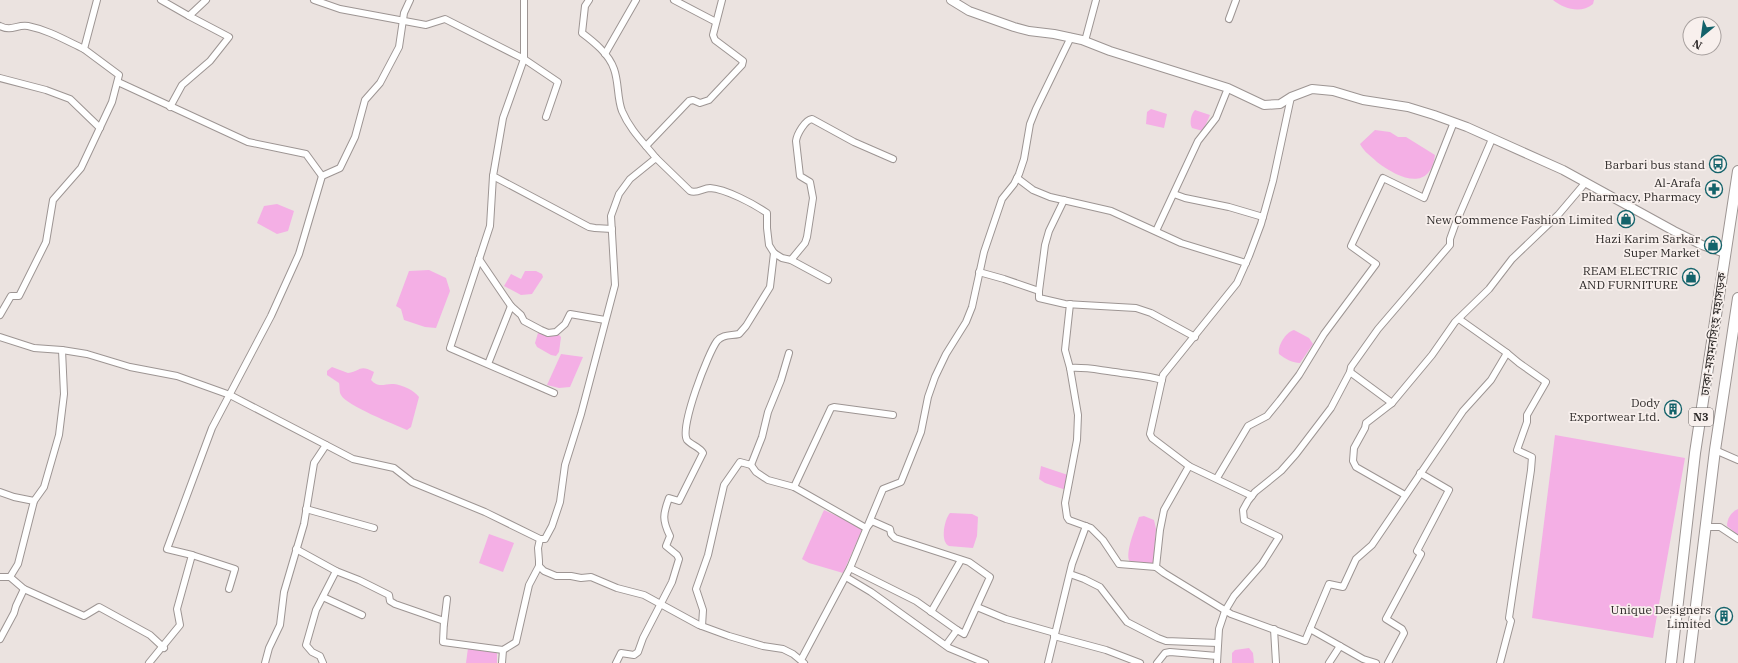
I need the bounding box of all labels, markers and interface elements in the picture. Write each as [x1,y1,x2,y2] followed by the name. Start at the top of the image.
[1682,16,1722,56] north arrow
[1690,36,1704,53] text: N
[1708,154,1728,174] bus stop icon: Barbari bus stand
[1605,157,1705,172] place label: Barbari bus stand
[1581,175,1702,204] place label: Al-Arafa Pharmacy, Pharmacy
[1704,179,1724,199] pharmacy icon: Al-Arafa Pharmacy, Pharmacy
[1616,209,1636,229] shop icon: New Commence Fashion Limited
[1426,212,1613,227] place label: New Commence Fashion Limited
[1595,231,1701,260] place label: Hazi Karim Sarkar Super Market
[1703,235,1723,255] shop icon: Hazi Karim Sarkar Super Market
[1579,263,1678,292] place label: REAM ELECTRIC AND FURNITURE
[1681,267,1701,287] shop icon: REAM ELECTRIC AND FURNITURE
[1697,271,1729,398] street label: ঢাকা-ময়মনসিংহ মহাসড়ক
[1569,395,1661,424] place label: Dody Exportwear Ltd.
[1663,399,1683,419] building icon: Dody Exportwear Ltd.
[1689,408,1713,426] road number: N3
[1611,602,1711,631] place label: Unique Designers Limited
[1714,606,1734,626] building icon: Unique Designers Limited

